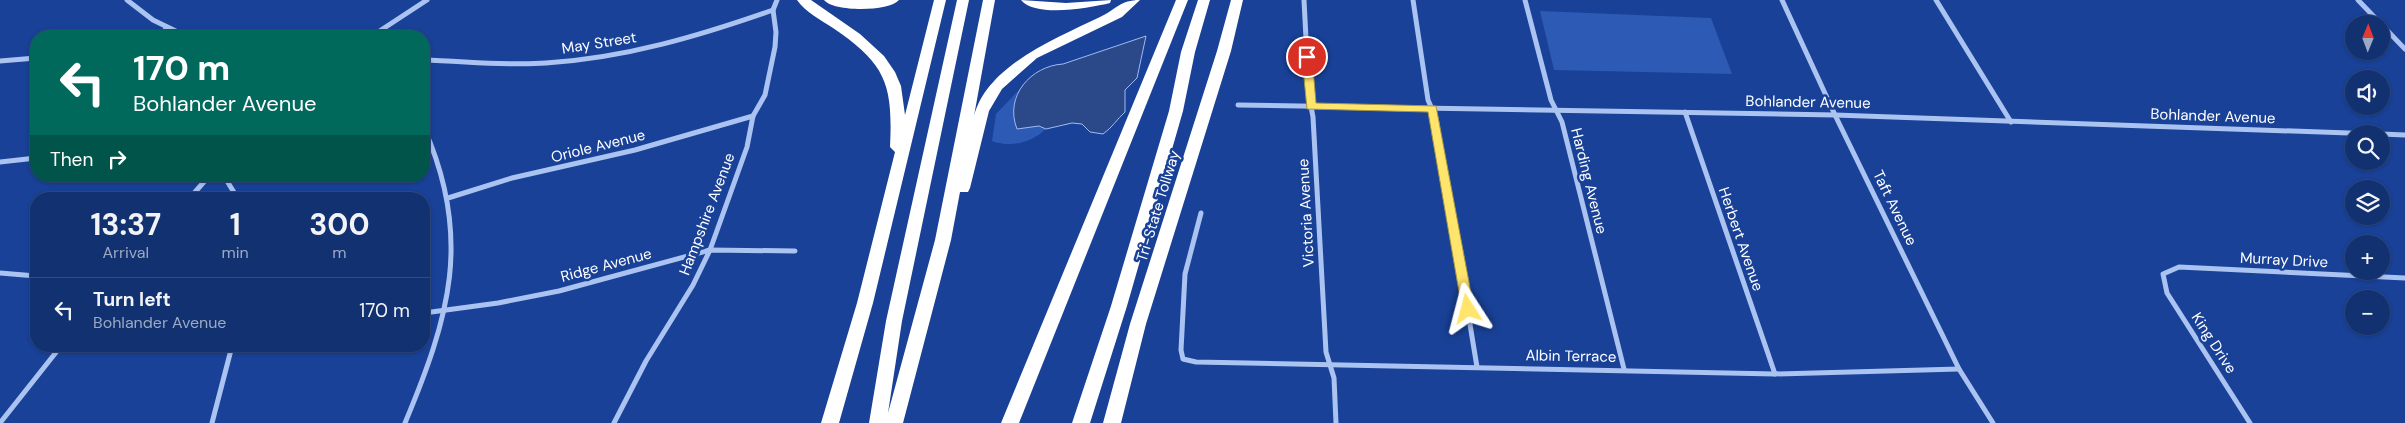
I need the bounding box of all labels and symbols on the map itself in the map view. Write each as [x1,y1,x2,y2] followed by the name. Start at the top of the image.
[2345,15,2390,60] north arrow
[560,27,638,59] street label: May Street
[1286,36,1328,78] pin
[1745,91,1871,113] street label: Bohlander Avenue
[2150,104,2276,128] street label: Bohlander Avenue
[549,125,647,167] street label: Oriole Avenue
[1566,126,1612,236] street label: Harding Avenue
[1132,147,1185,264] street label: Tri-State Tollway
[674,150,740,278] street label: Hampshire Avenue
[1293,158,1319,268] street label: Victoria Avenue
[1868,167,1922,249] street label: Taft Avenue
[1714,184,1768,294] street label: Herbert Avenue
[558,243,654,287] street label: Ridge Avenue
[2239,248,2329,272] street label: Murray Drive
[1441,282,1493,334] position arrow
[2187,309,2241,377] street label: King Drive
[1525,345,1617,367] street label: Albin Terrace

